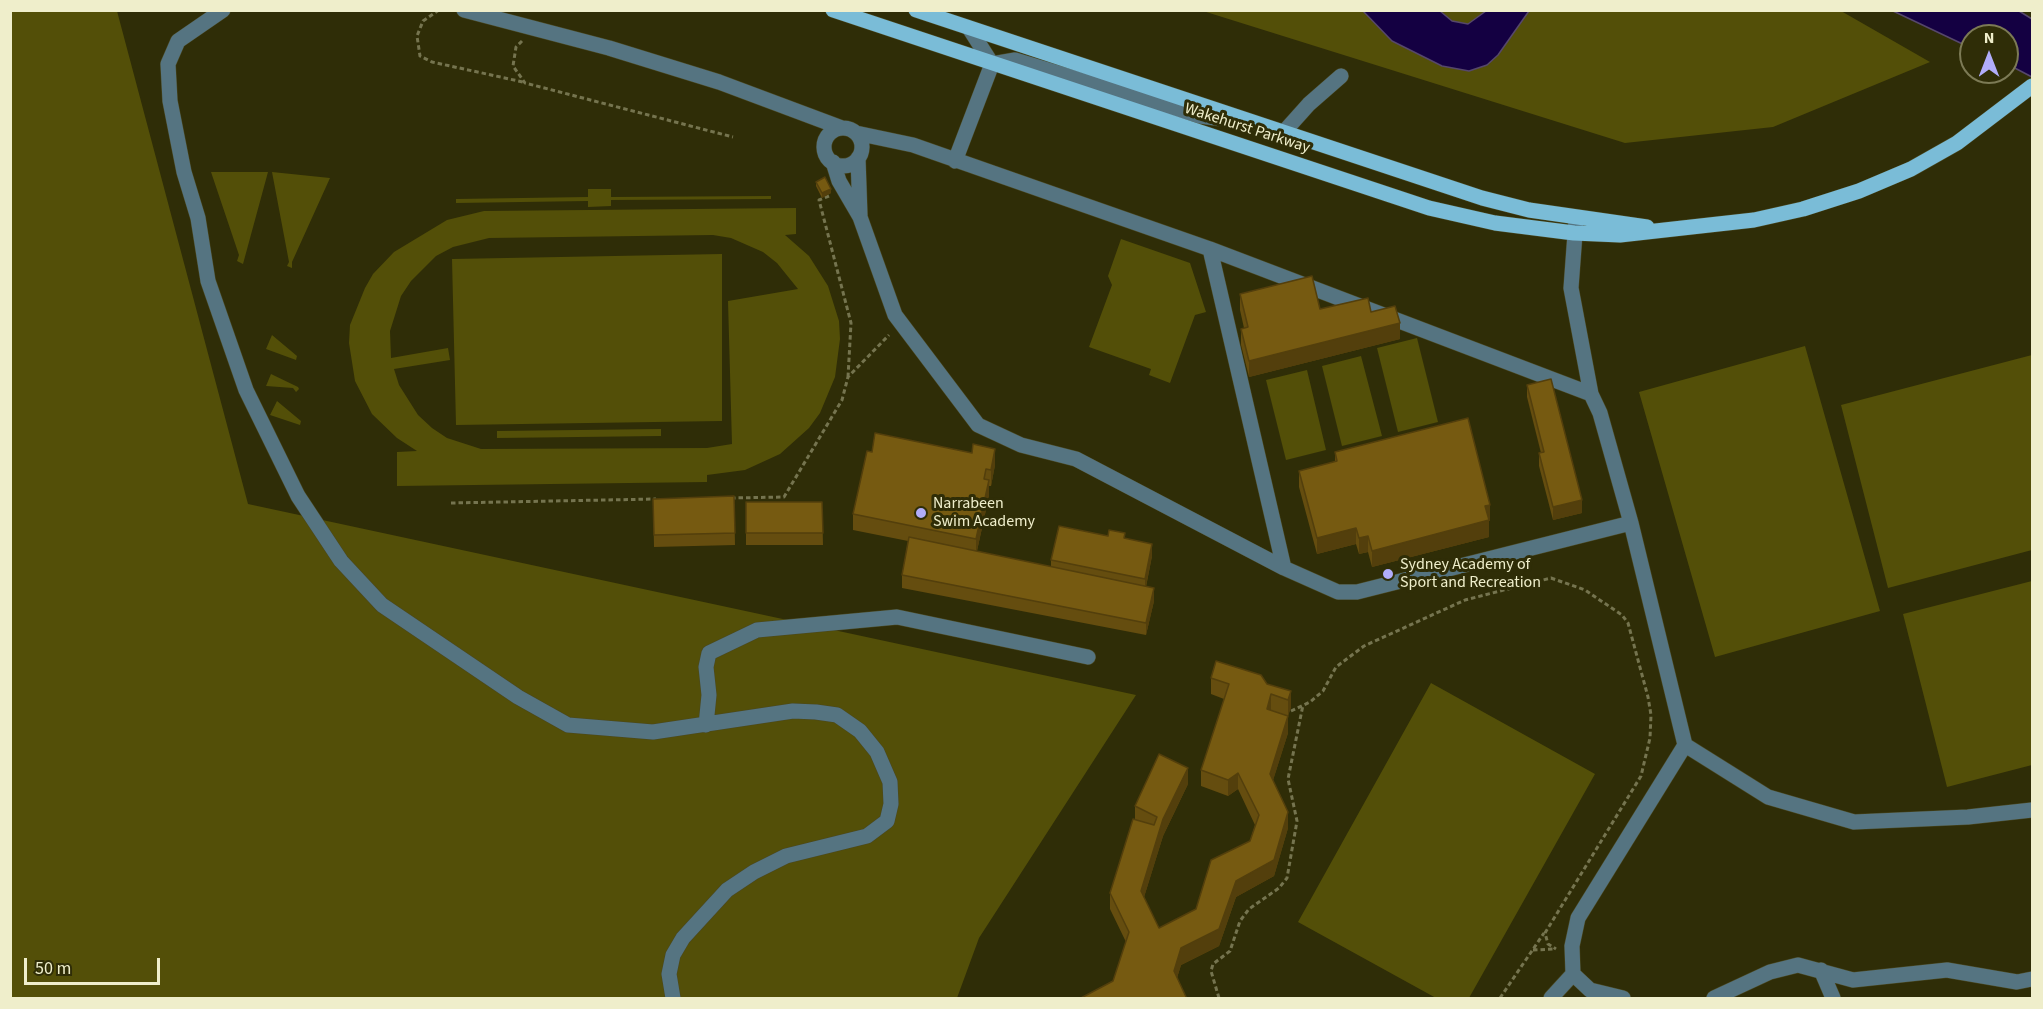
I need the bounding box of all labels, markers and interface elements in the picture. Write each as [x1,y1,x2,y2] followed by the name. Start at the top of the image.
[1959,24,2019,84] north arrow
[1984,27,1994,49] text: N
[1182,100,1312,158] street label: Wakehurst Parkway
[933,494,1035,532] place label: Narrabeen Swim Academy
[914,506,928,520] marker: Narrabeen Swim Academy
[1400,555,1541,593] place label: Sydney Academy of Sport and Recreation
[1381,567,1395,581] marker: Sydney Academy of Sport and Recreation
[27,946,164,984] scale bar
[35,956,71,981] text: 50 m

